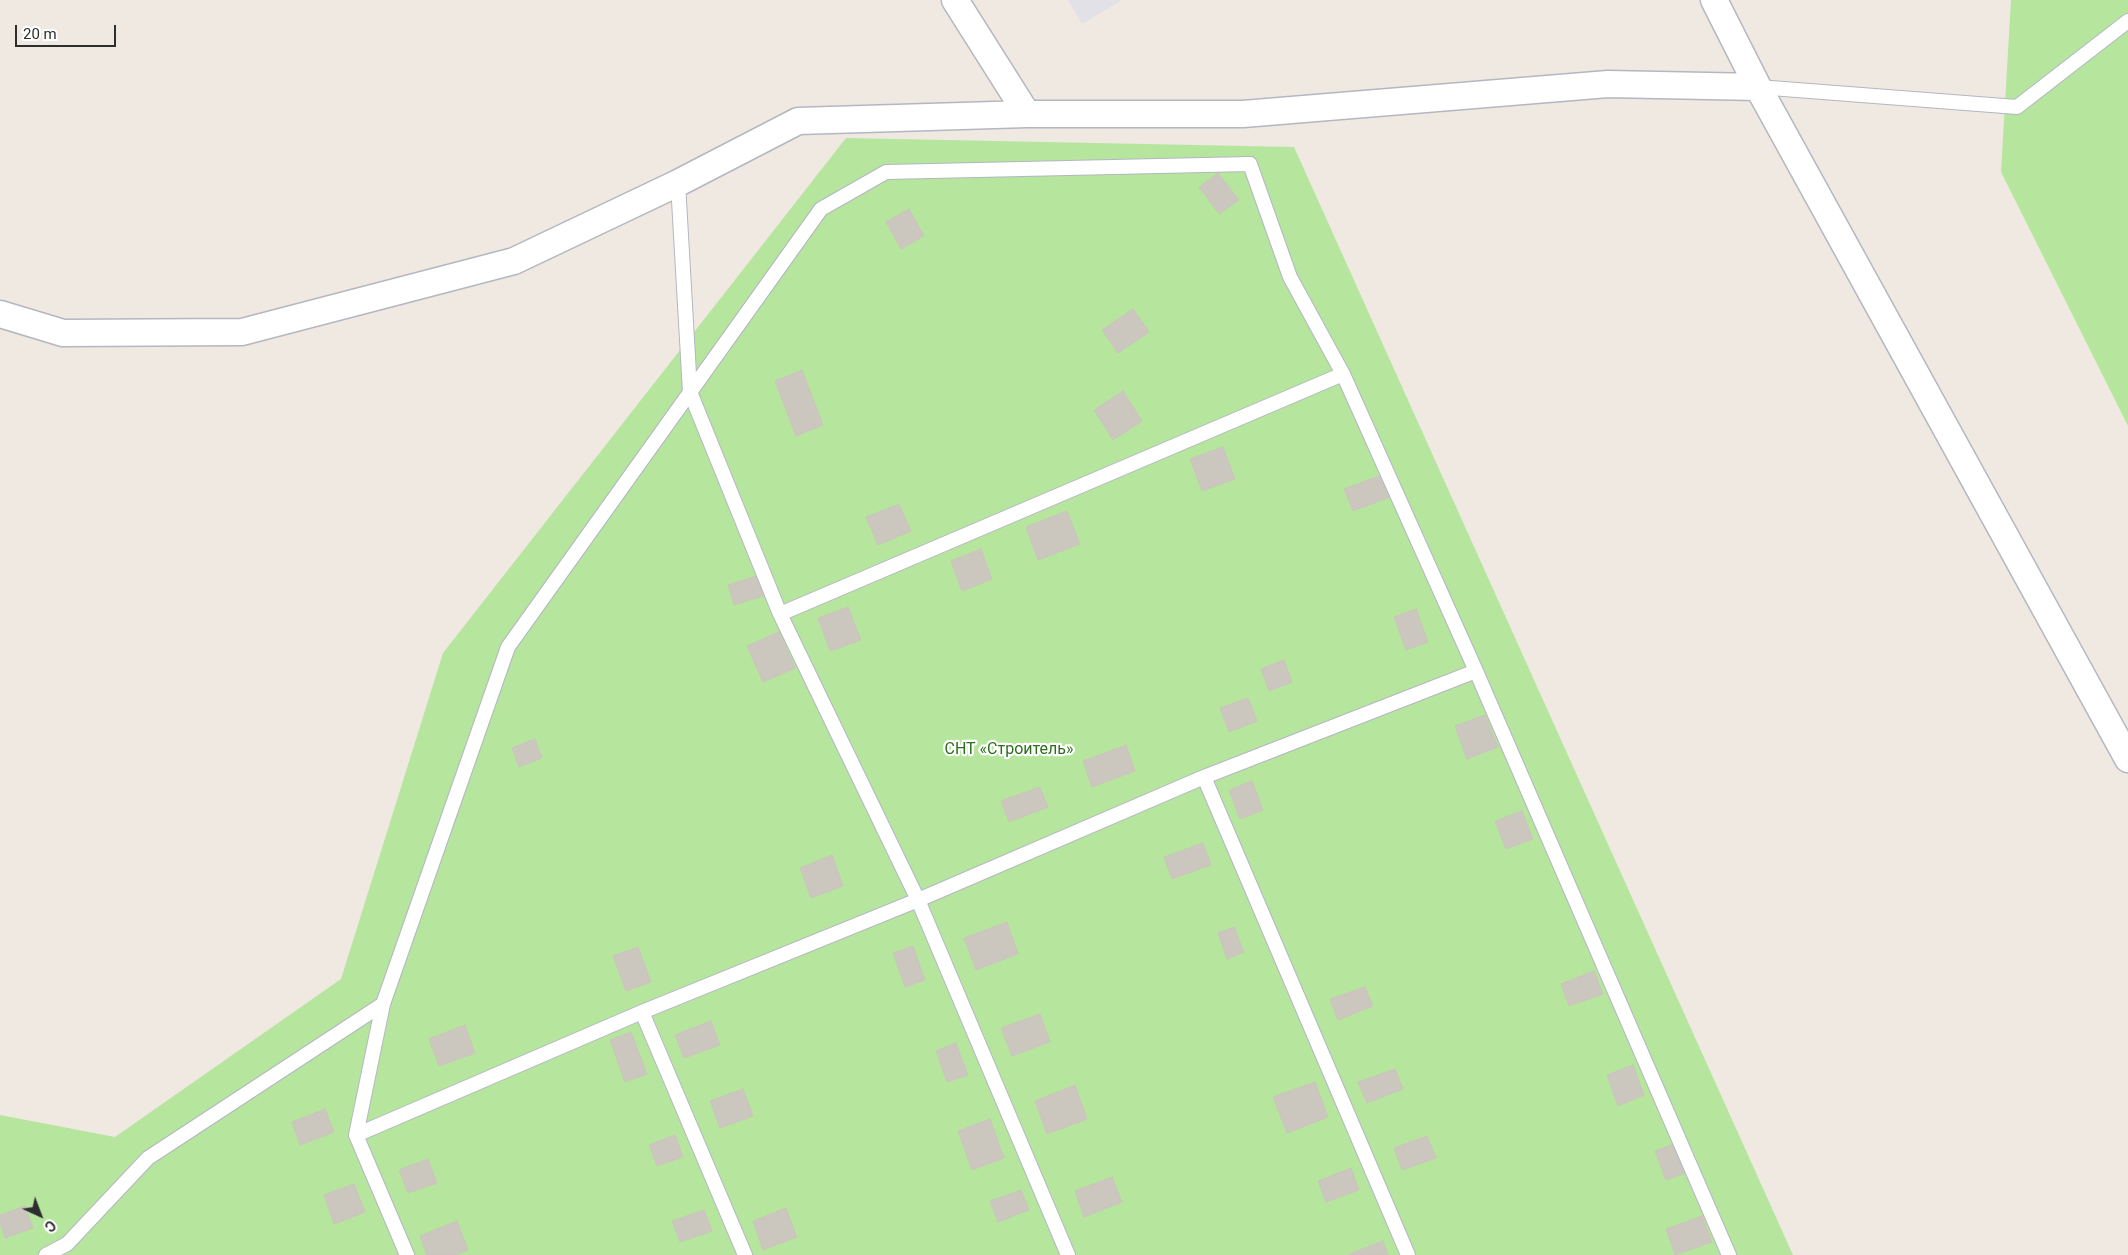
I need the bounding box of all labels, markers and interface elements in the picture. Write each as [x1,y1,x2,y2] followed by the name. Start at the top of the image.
[18,15,119,47] scale bar
[23,25,57,43] text: 20 m
[944,740,1074,760] park label: СНТ «Строитель»
[15,1190,65,1240] north arrow
[41,1217,59,1235] text: С

